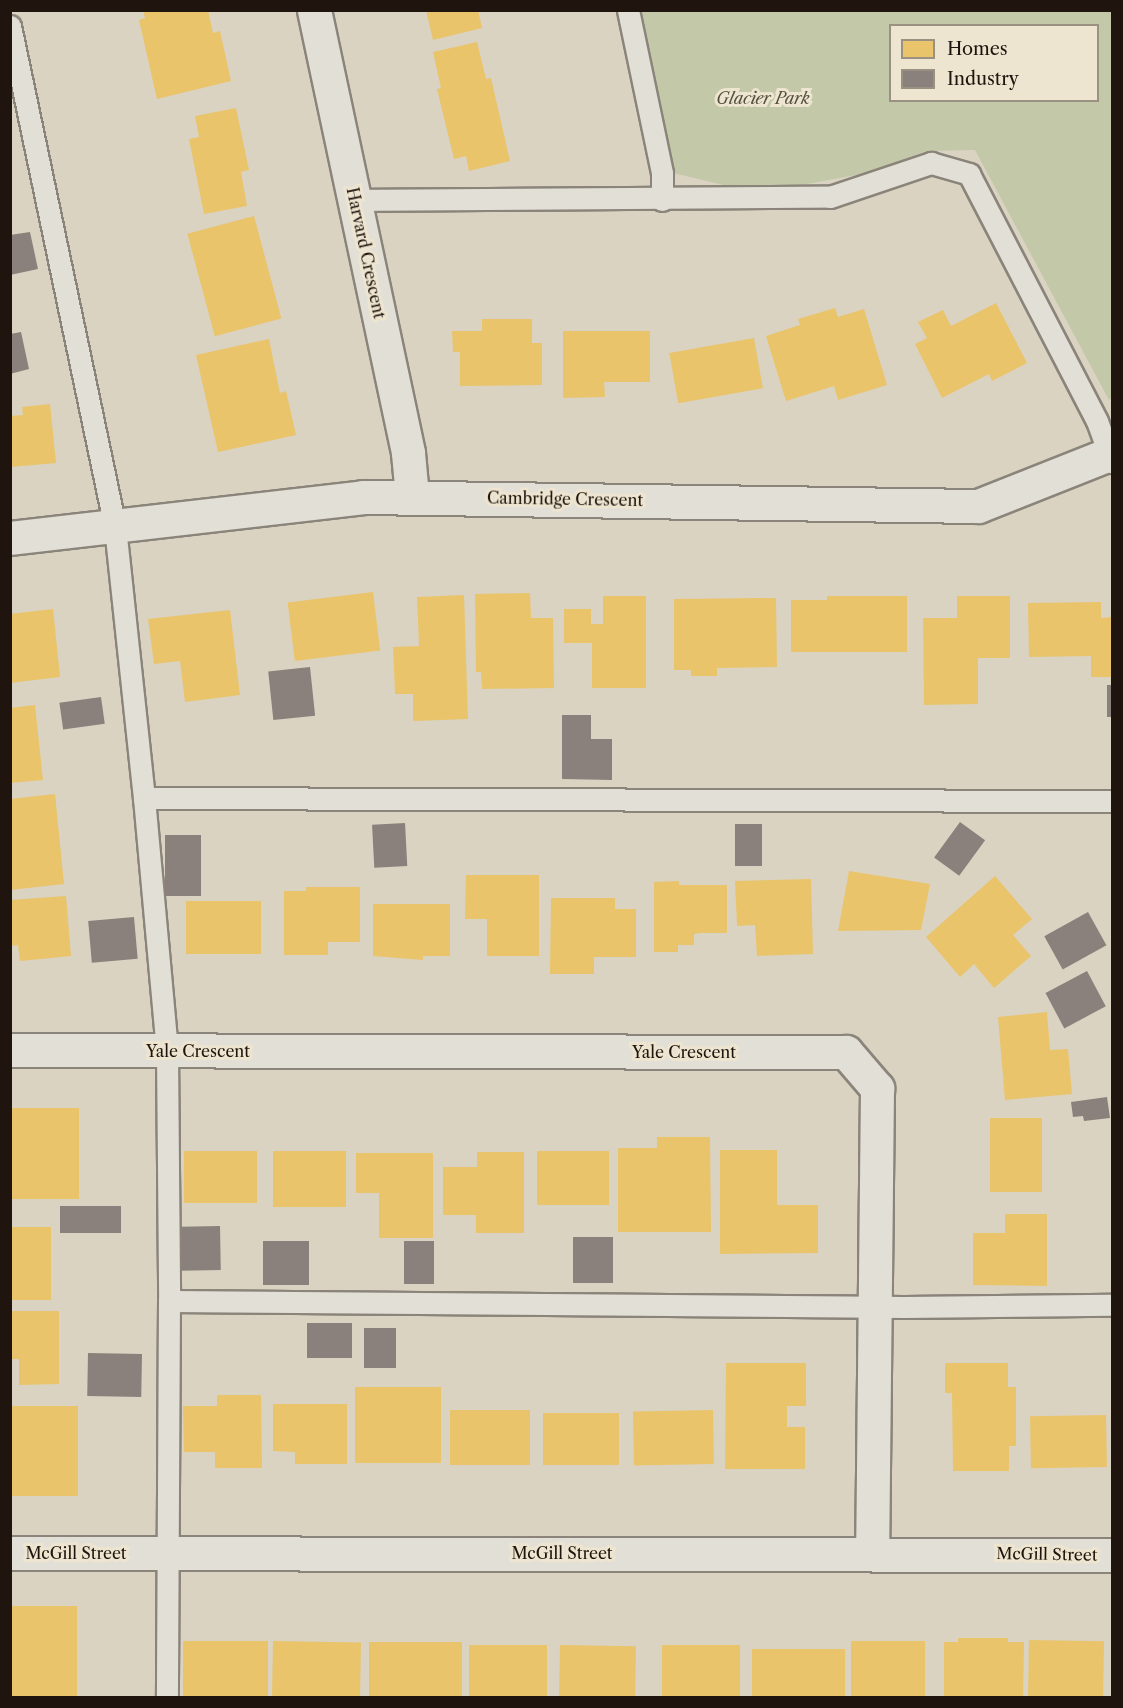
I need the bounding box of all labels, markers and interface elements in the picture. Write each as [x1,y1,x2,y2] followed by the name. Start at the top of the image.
[889,24,1099,102] legend
[947,38,1008,60] text: Homes
[947,68,1019,90] text: Industry
[716,88,810,108] park label: Glacier Park
[343,186,389,320] street label: Harvard Crescent
[487,488,643,510] street label: Cambridge Crescent
[146,1041,250,1061] street label: Yale Crescent
[632,1042,736,1062] street label: Yale Crescent
[25,1543,127,1563] street label: McGill Street
[511,1543,613,1563] street label: McGill Street
[996,1544,1098,1564] street label: McGill Street

